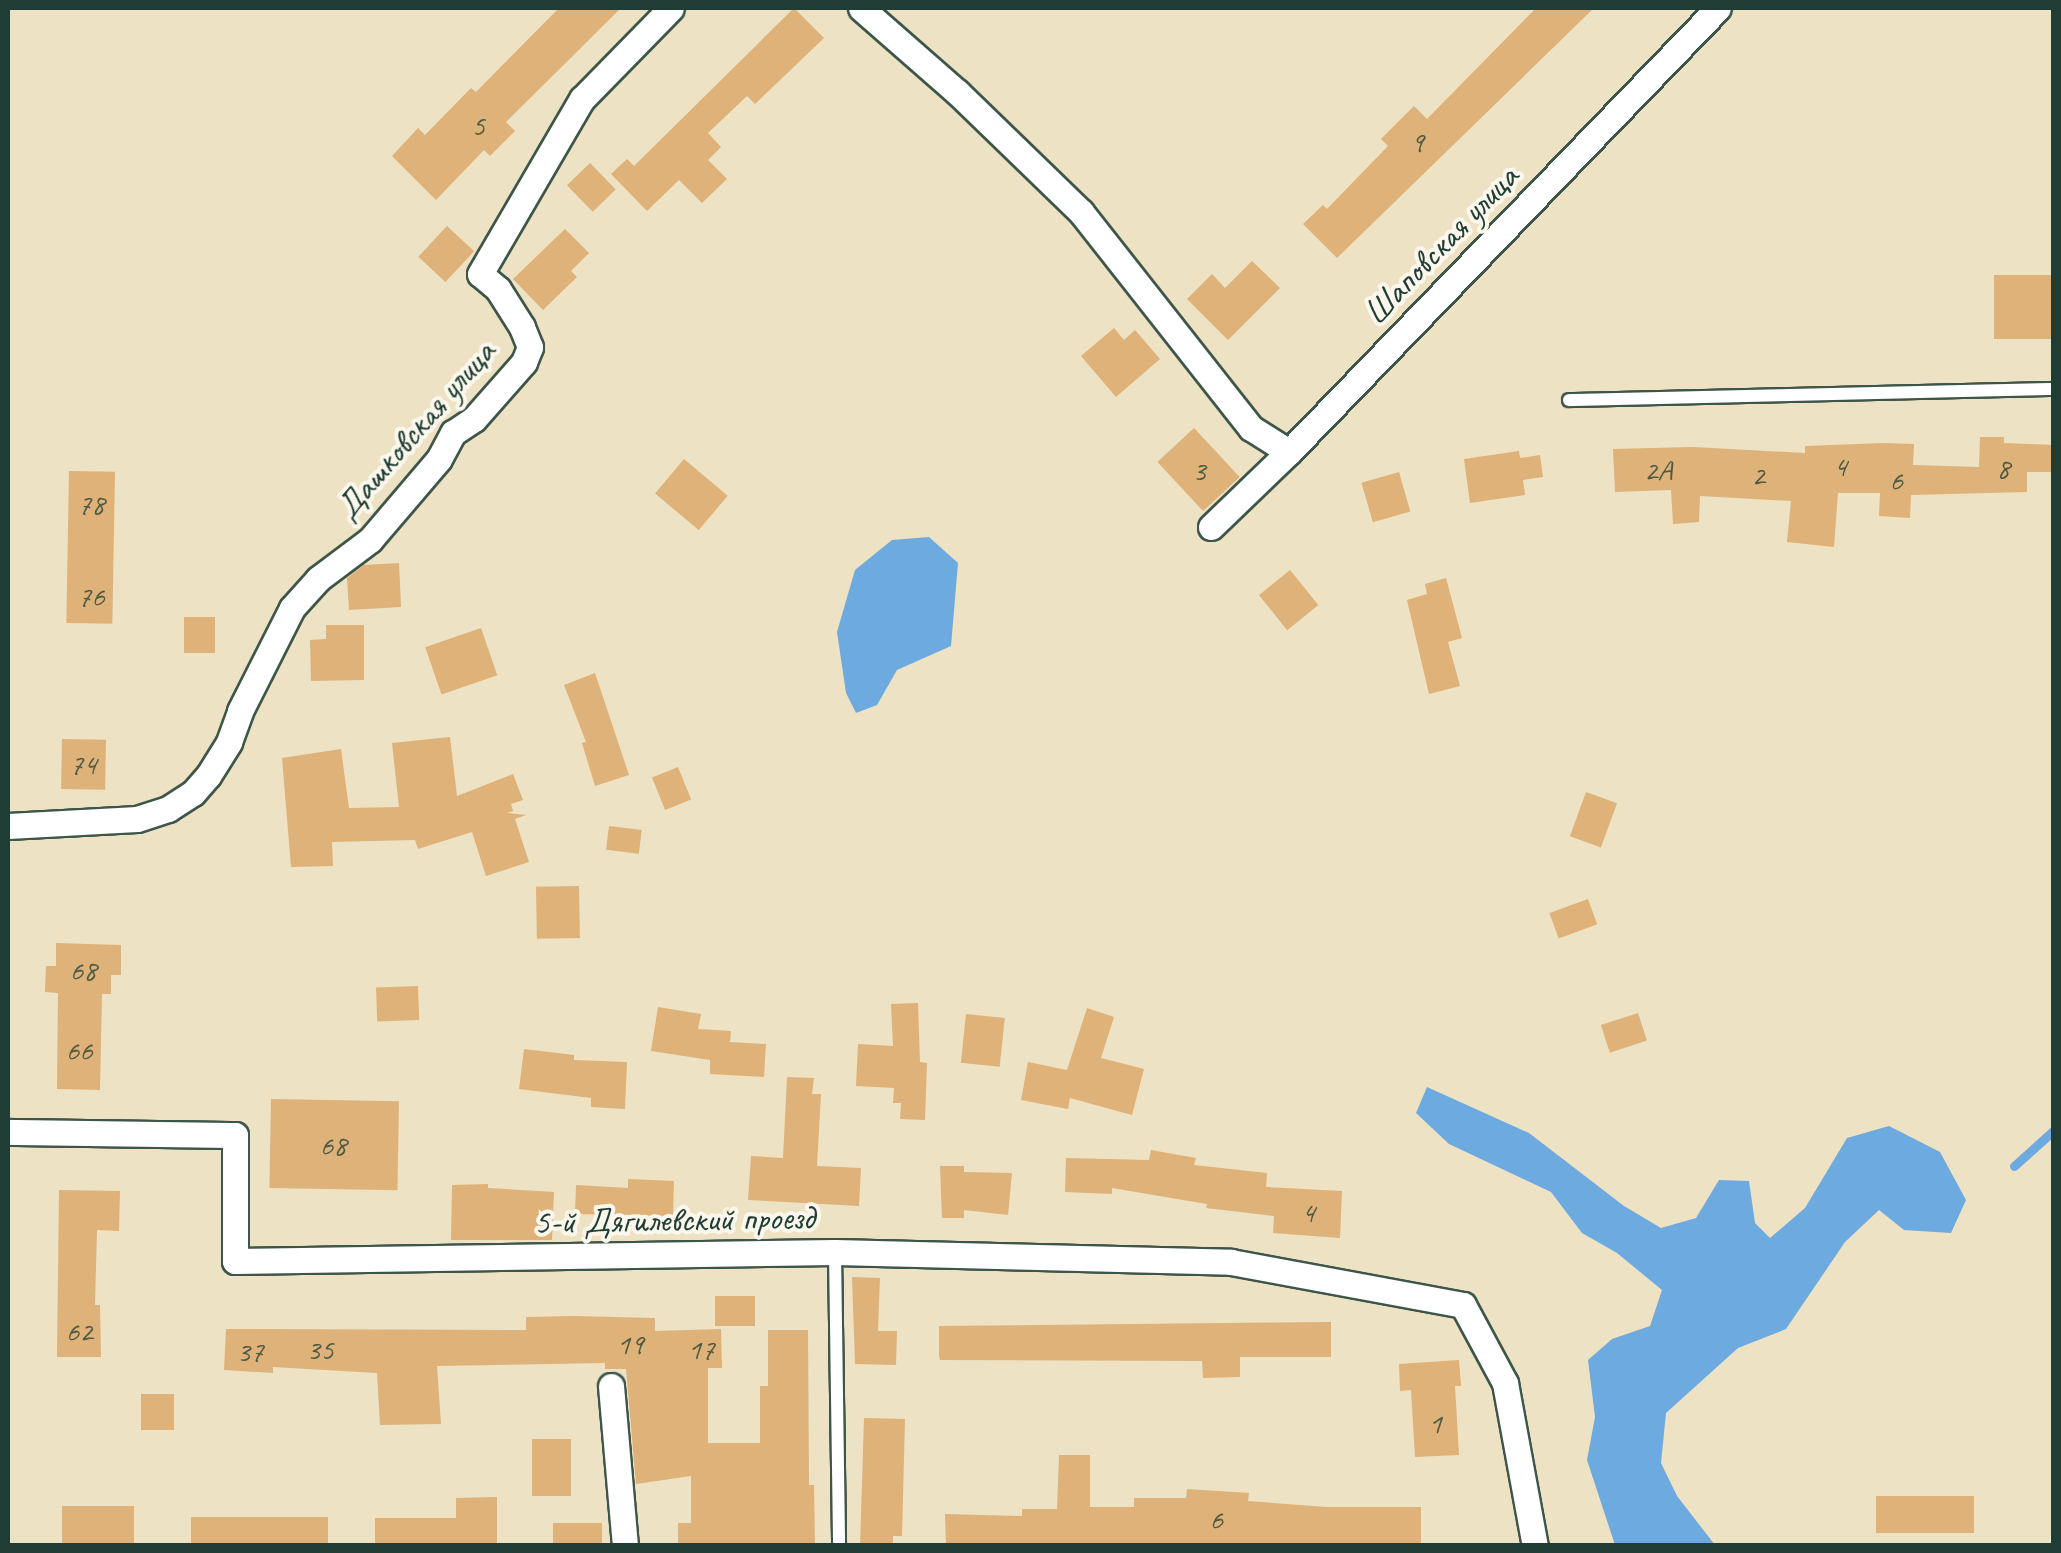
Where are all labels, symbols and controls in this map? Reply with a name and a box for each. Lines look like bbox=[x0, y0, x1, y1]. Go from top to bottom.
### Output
house number: 5 bbox=[471, 107, 485, 143]
house number: 9 bbox=[1410, 124, 1424, 160]
street label: Шаповская улица bbox=[1354, 155, 1528, 335]
street label: Дашковская улица bbox=[325, 331, 505, 529]
house number: 4 bbox=[1833, 448, 1847, 484]
house number: 8 bbox=[1996, 450, 2010, 486]
house number: 3 bbox=[1192, 452, 1206, 488]
house number: 2А bbox=[1644, 452, 1672, 488]
house number: 2 bbox=[1751, 457, 1765, 493]
house number: 6 bbox=[1889, 462, 1903, 498]
house number: 78 bbox=[78, 486, 104, 522]
house number: 76 bbox=[78, 578, 104, 614]
house number: 74 bbox=[70, 746, 96, 782]
house number: 68 bbox=[70, 952, 96, 988]
house number: 66 bbox=[66, 1032, 92, 1068]
house number: 68 bbox=[320, 1127, 346, 1163]
house number: 4 bbox=[1301, 1194, 1315, 1230]
street label: 5-й Дягилевский проезд bbox=[533, 1197, 815, 1243]
house number: 62 bbox=[66, 1313, 92, 1349]
house number: 19 bbox=[617, 1326, 643, 1362]
house number: 35 bbox=[307, 1331, 333, 1367]
house number: 17 bbox=[688, 1331, 714, 1367]
house number: 37 bbox=[237, 1333, 263, 1369]
house number: 1 bbox=[1428, 1405, 1442, 1441]
house number: 6 bbox=[1209, 1501, 1223, 1537]

